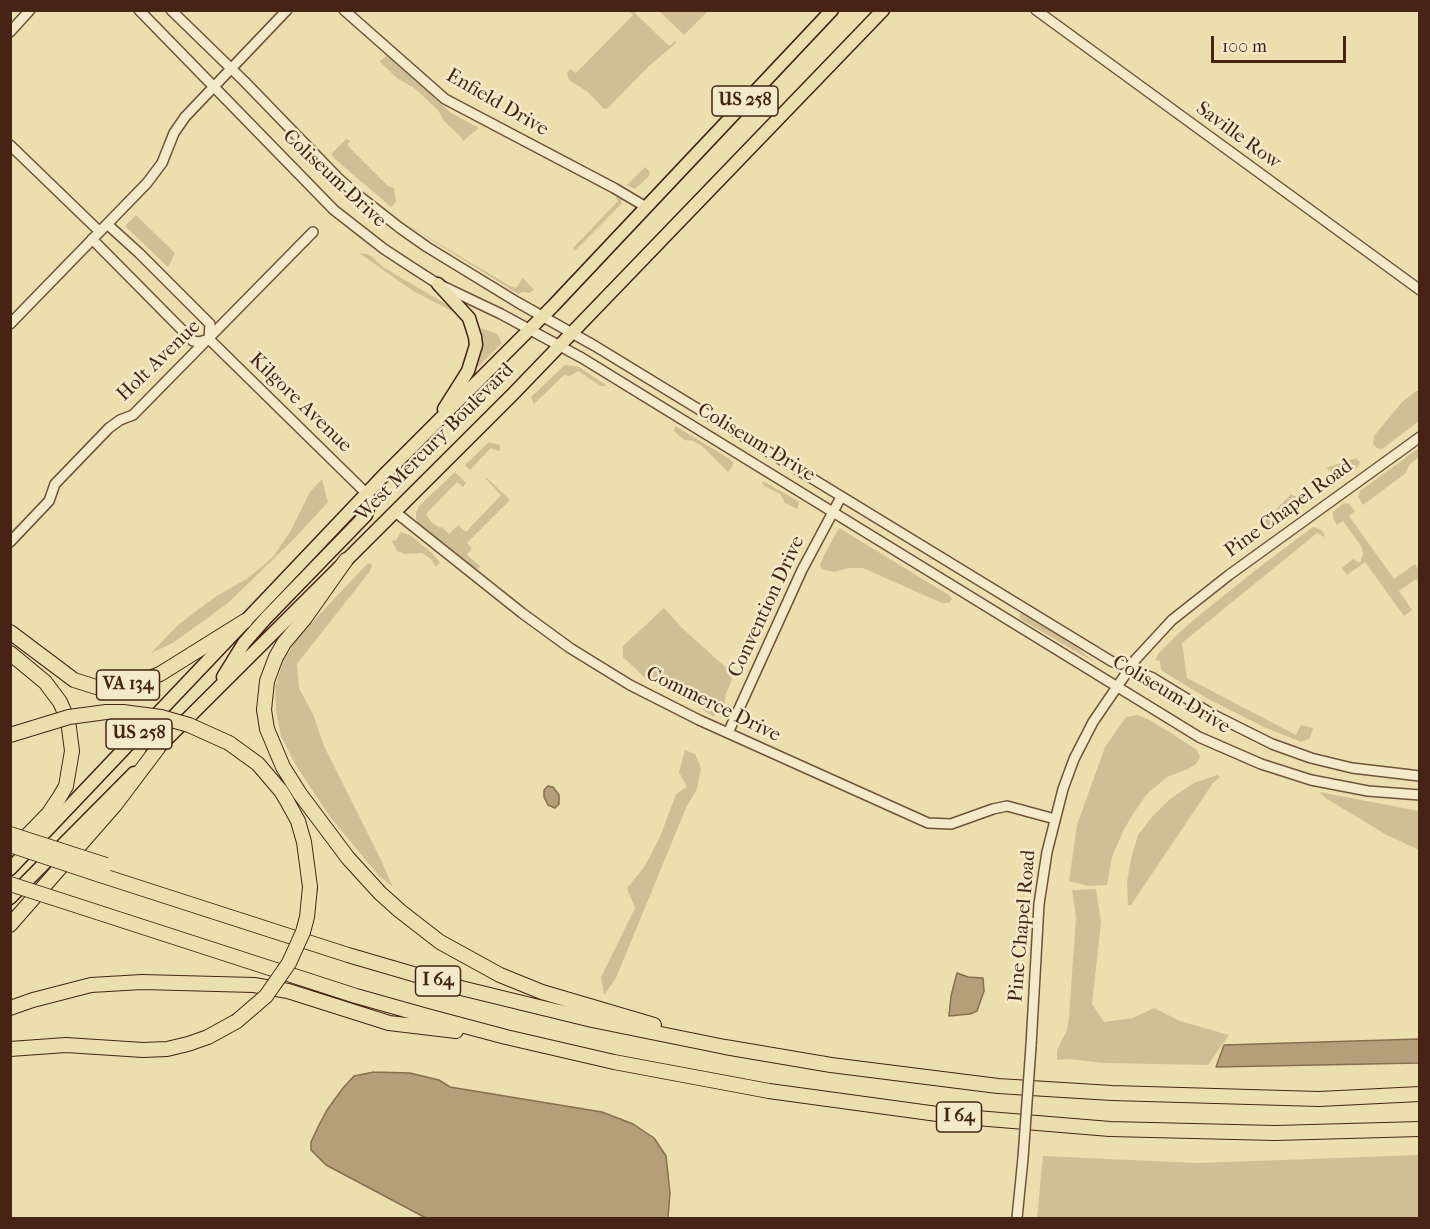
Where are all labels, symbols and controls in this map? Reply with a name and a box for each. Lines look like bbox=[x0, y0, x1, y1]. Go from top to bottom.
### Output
scale bar bbox=[1214, 24, 1349, 62]
text: 100 m bbox=[1222, 36, 1267, 57]
street label: Enfield Drive bbox=[442, 64, 552, 142]
road number: US 258 bbox=[712, 86, 778, 116]
street label: Saville Row bbox=[1191, 97, 1285, 175]
street label: Coliseum Drive bbox=[277, 125, 391, 233]
street label: Holt Avenue bbox=[112, 315, 206, 407]
street label: Kilgore Avenue bbox=[244, 348, 356, 458]
street label: West Mercury Boulevard bbox=[351, 359, 519, 527]
street label: Coliseum Drive bbox=[693, 398, 819, 488]
street label: Pine Chapel Road bbox=[1220, 454, 1358, 564]
street label: Convention Drive bbox=[724, 532, 810, 682]
street label: Coliseum Drive bbox=[1108, 650, 1234, 740]
street label: Commerce Drive bbox=[642, 662, 784, 748]
road number: VA 134 bbox=[96, 670, 160, 700]
road number: US 258 bbox=[106, 719, 172, 749]
street label: Pine Chapel Road bbox=[1004, 849, 1042, 1003]
road number: I 64 bbox=[416, 966, 460, 996]
road number: I 64 bbox=[936, 1102, 982, 1132]

